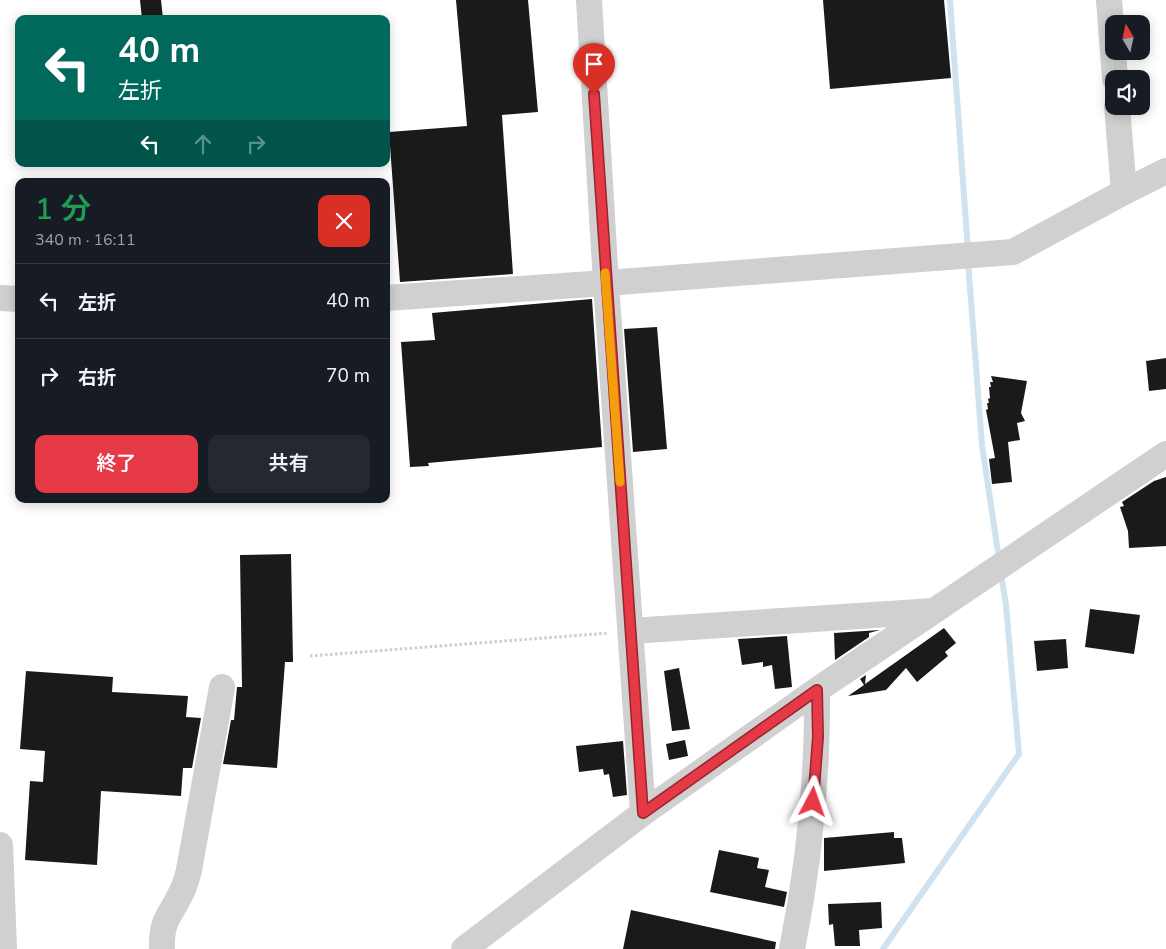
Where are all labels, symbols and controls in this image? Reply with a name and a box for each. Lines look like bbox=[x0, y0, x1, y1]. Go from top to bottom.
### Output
north arrow bbox=[1105, 15, 1150, 60]
map controls bbox=[1105, 15, 1150, 115]
text: 40 m bbox=[118, 27, 200, 74]
icon: left bbox=[35, 35, 100, 100]
pin bbox=[573, 43, 615, 94]
icon: arrive bbox=[580, 50, 608, 78]
button: sound bbox=[1105, 70, 1150, 115]
text: 左折 bbox=[118, 76, 162, 106]
icon: left bbox=[136, 130, 164, 158]
icon: ahead bbox=[189, 130, 217, 158]
icon: right bbox=[242, 130, 270, 158]
text: 1 分 bbox=[35, 189, 91, 230]
button: close bbox=[318, 195, 370, 247]
text: 340 m · 16:11 bbox=[35, 229, 136, 251]
icon: left bbox=[35, 287, 63, 315]
text: 40 m bbox=[326, 288, 370, 314]
text: 左折 bbox=[78, 290, 116, 316]
icon: right bbox=[35, 362, 63, 390]
text: 70 m bbox=[326, 363, 370, 389]
text: 右折 bbox=[78, 365, 116, 391]
button: 終了 bbox=[35, 435, 198, 493]
button: 共有 bbox=[208, 435, 370, 493]
position arrow bbox=[786, 775, 838, 827]

